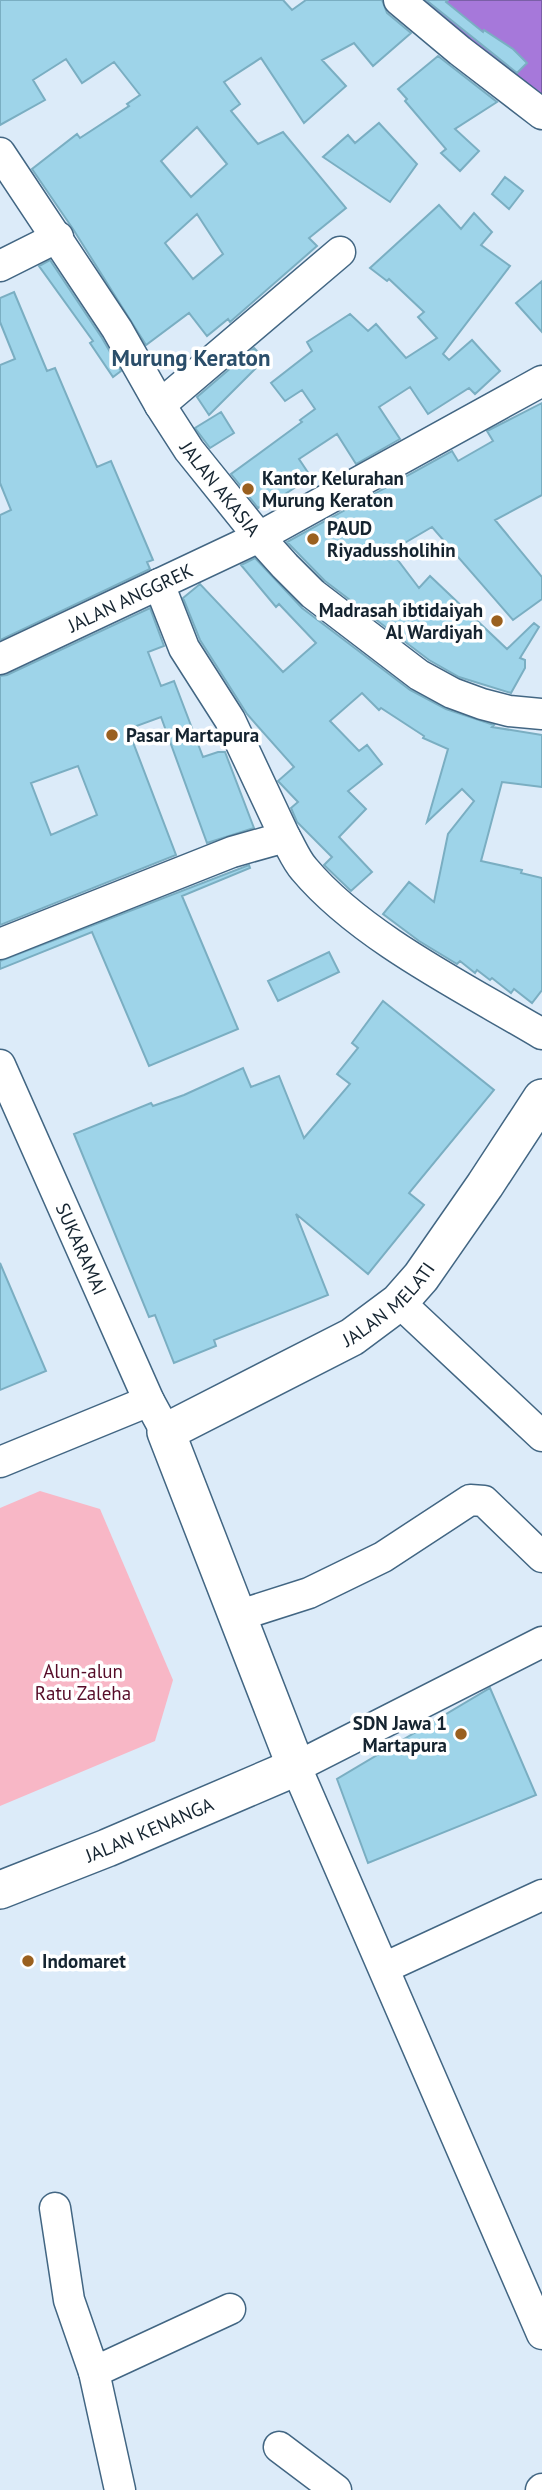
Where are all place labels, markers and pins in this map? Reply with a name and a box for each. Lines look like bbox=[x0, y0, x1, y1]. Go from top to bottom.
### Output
place label: Kantor Kelurahan Murung Keraton bbox=[262, 466, 404, 512]
marker: Kantor Kelurahan Murung Keraton bbox=[240, 481, 256, 497]
place label: PAUD Riyadussholihin bbox=[327, 516, 456, 562]
marker: PAUD Riyadussholihin bbox=[305, 531, 321, 547]
place label: Madrasah ibtidaiyah Al Wardiyah bbox=[319, 598, 483, 644]
marker: Madrasah ibtidaiyah Al Wardiyah bbox=[489, 613, 505, 629]
place label: Pasar Martapura bbox=[126, 723, 259, 747]
marker: Pasar Martapura bbox=[104, 727, 120, 743]
place label: SDN Jawa 1 Martapura bbox=[353, 1711, 447, 1757]
marker: SDN Jawa 1 Martapura bbox=[453, 1726, 469, 1742]
place label: Indomaret bbox=[42, 1949, 126, 1973]
marker: Indomaret bbox=[20, 1953, 36, 1969]

